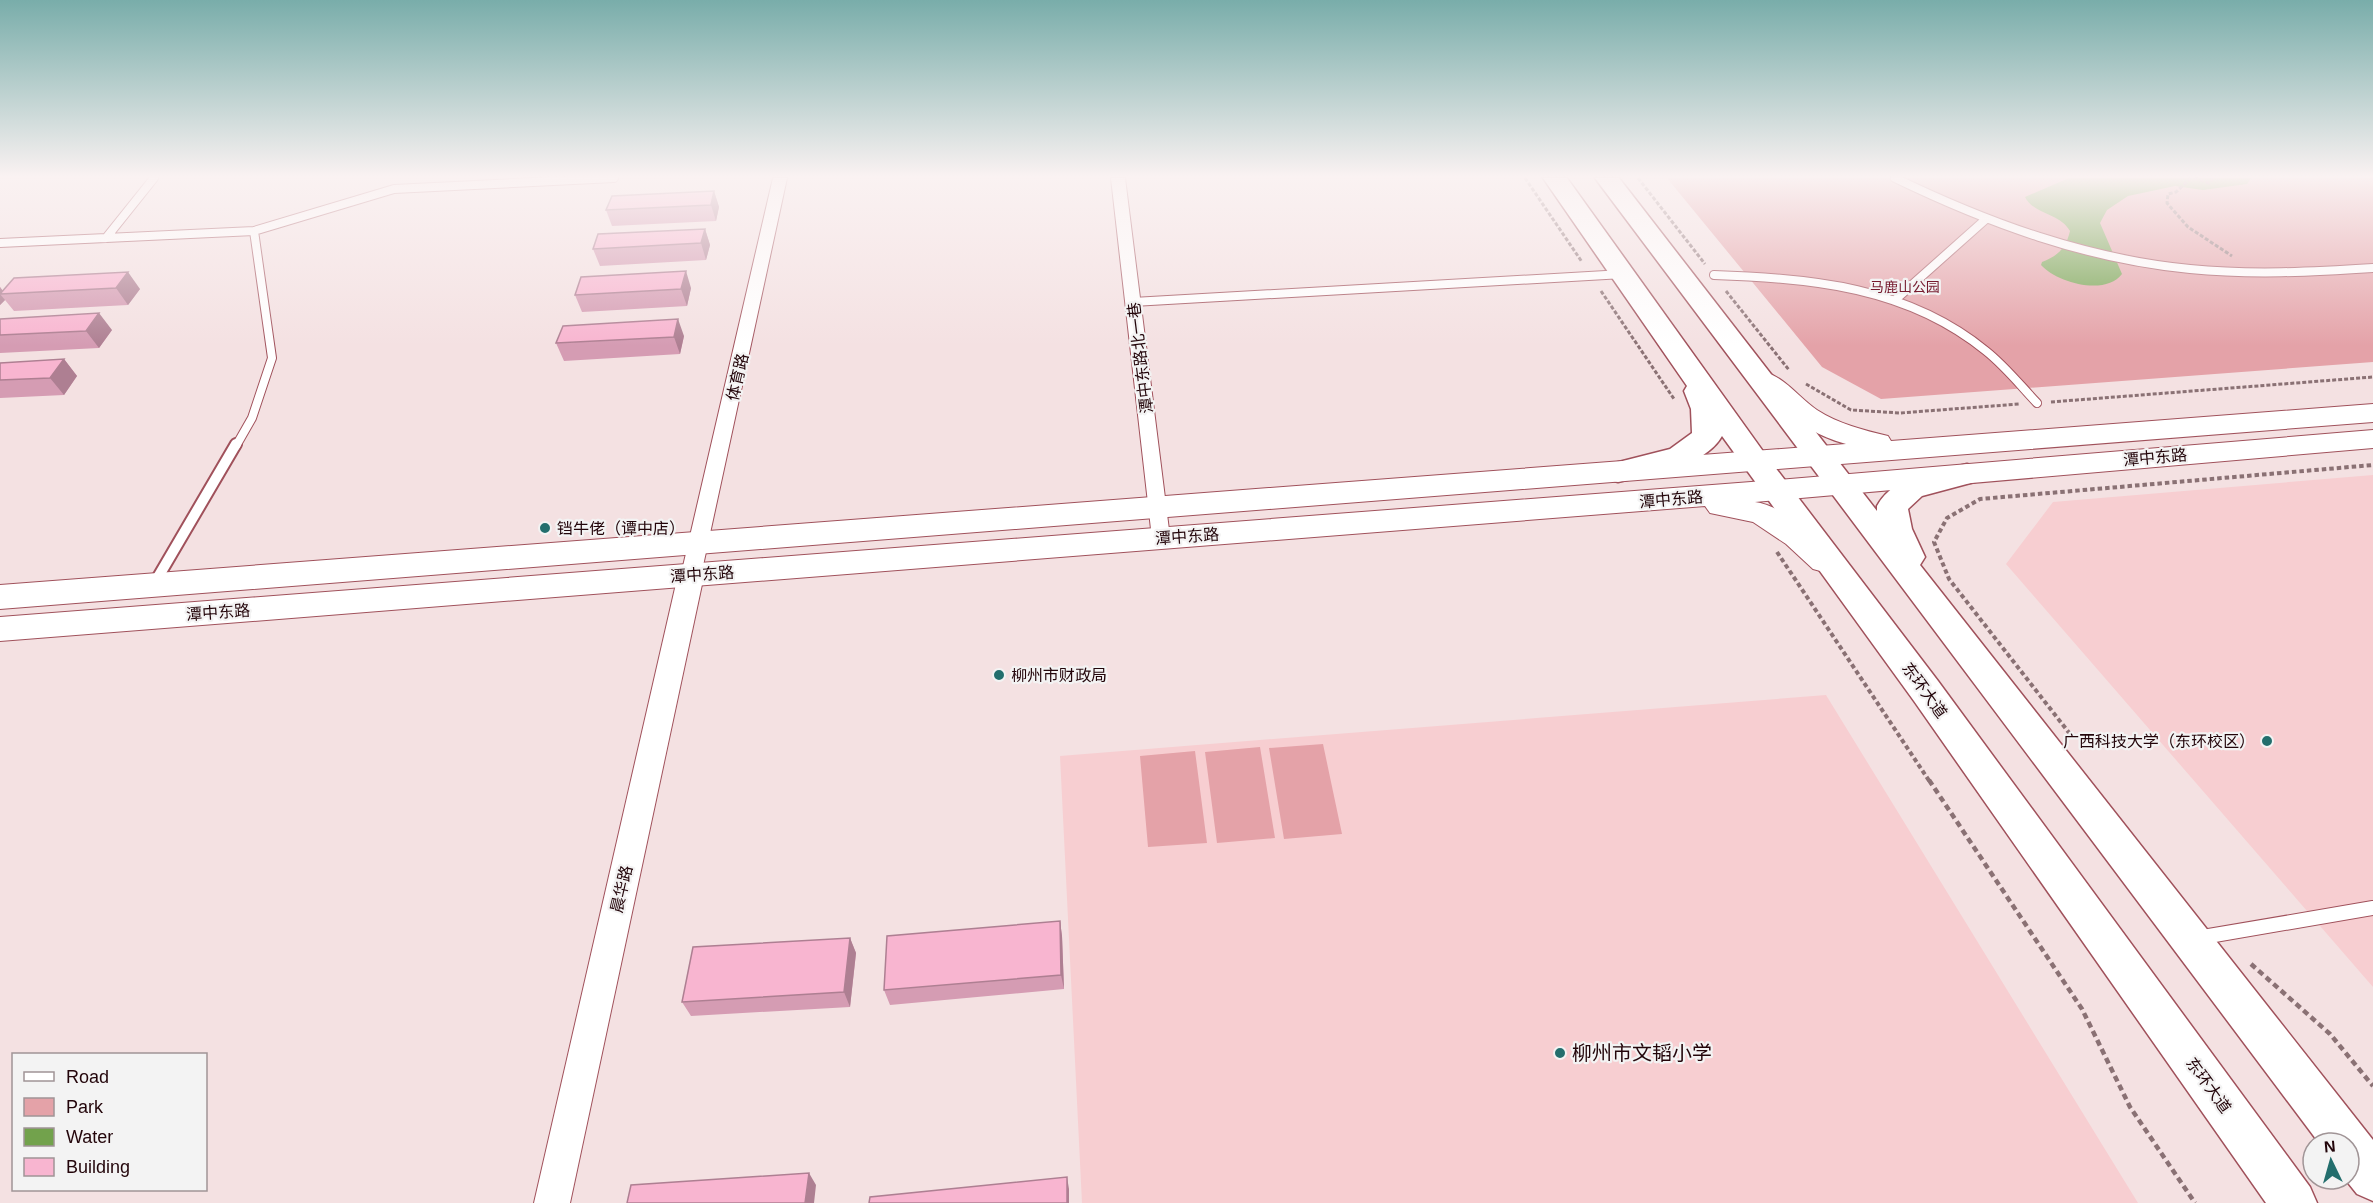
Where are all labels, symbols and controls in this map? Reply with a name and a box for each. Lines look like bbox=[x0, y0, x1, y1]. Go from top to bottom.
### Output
park label: 马鹿山公园 bbox=[1870, 279, 1940, 295]
street label: 潭中东路北一巷 bbox=[1125, 301, 1156, 415]
street label: 体育路 bbox=[724, 352, 751, 402]
street label: 潭中东路 bbox=[2122, 446, 2188, 469]
street label: 潭中东路 bbox=[1638, 488, 1704, 511]
place label: 铛牛佬（谭中店） bbox=[557, 520, 685, 537]
marker: 铛牛佬（谭中店） bbox=[538, 521, 552, 535]
street label: 潭中东路 bbox=[1155, 526, 1220, 547]
street label: 潭中东路 bbox=[670, 564, 735, 585]
street label: 潭中东路 bbox=[186, 602, 251, 623]
street label: 东环大道 bbox=[1899, 659, 1950, 721]
place label: 柳州市财政局 bbox=[1011, 667, 1107, 684]
marker: 柳州市财政局 bbox=[992, 668, 1006, 682]
place label: 广西科技大学（东环校区） bbox=[2063, 733, 2255, 750]
marker: 广西科技大学（东环校区） bbox=[2260, 734, 2274, 748]
street label: 晨华路 bbox=[608, 864, 635, 914]
place label: 柳州市文韬小学 bbox=[1572, 1042, 1712, 1064]
marker: 柳州市文韬小学 bbox=[1553, 1046, 1567, 1060]
legend bbox=[12, 1053, 207, 1191]
street label: 东环大道 bbox=[2183, 1054, 2234, 1116]
text: Road bbox=[66, 1067, 109, 1087]
text: Park bbox=[66, 1097, 104, 1117]
text: Water bbox=[66, 1127, 113, 1147]
north arrow bbox=[2301, 1131, 2361, 1191]
text: N bbox=[2323, 1138, 2336, 1156]
text: Building bbox=[66, 1157, 130, 1177]

